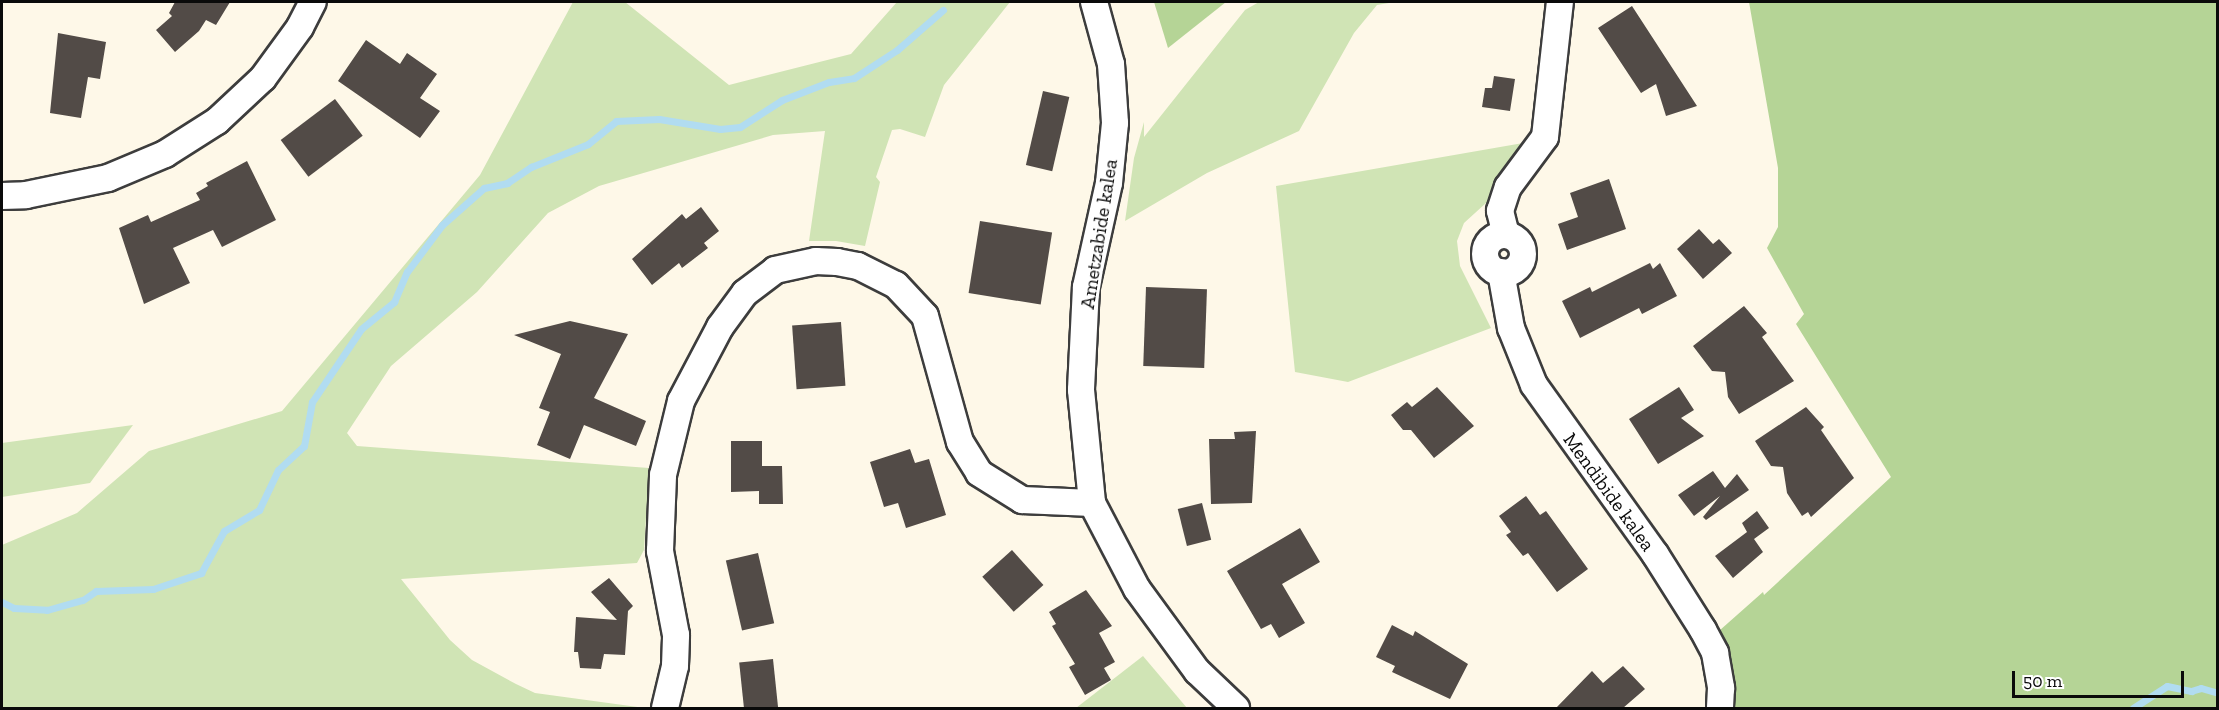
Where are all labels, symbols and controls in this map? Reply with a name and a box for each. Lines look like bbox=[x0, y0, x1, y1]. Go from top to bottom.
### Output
street label: Ametzabide kalea bbox=[1075, 157, 1123, 311]
street label: Mendibide kalea bbox=[1558, 428, 1660, 556]
scale bar bbox=[2015, 659, 2188, 697]
text: 50 m bbox=[2023, 670, 2062, 692]

